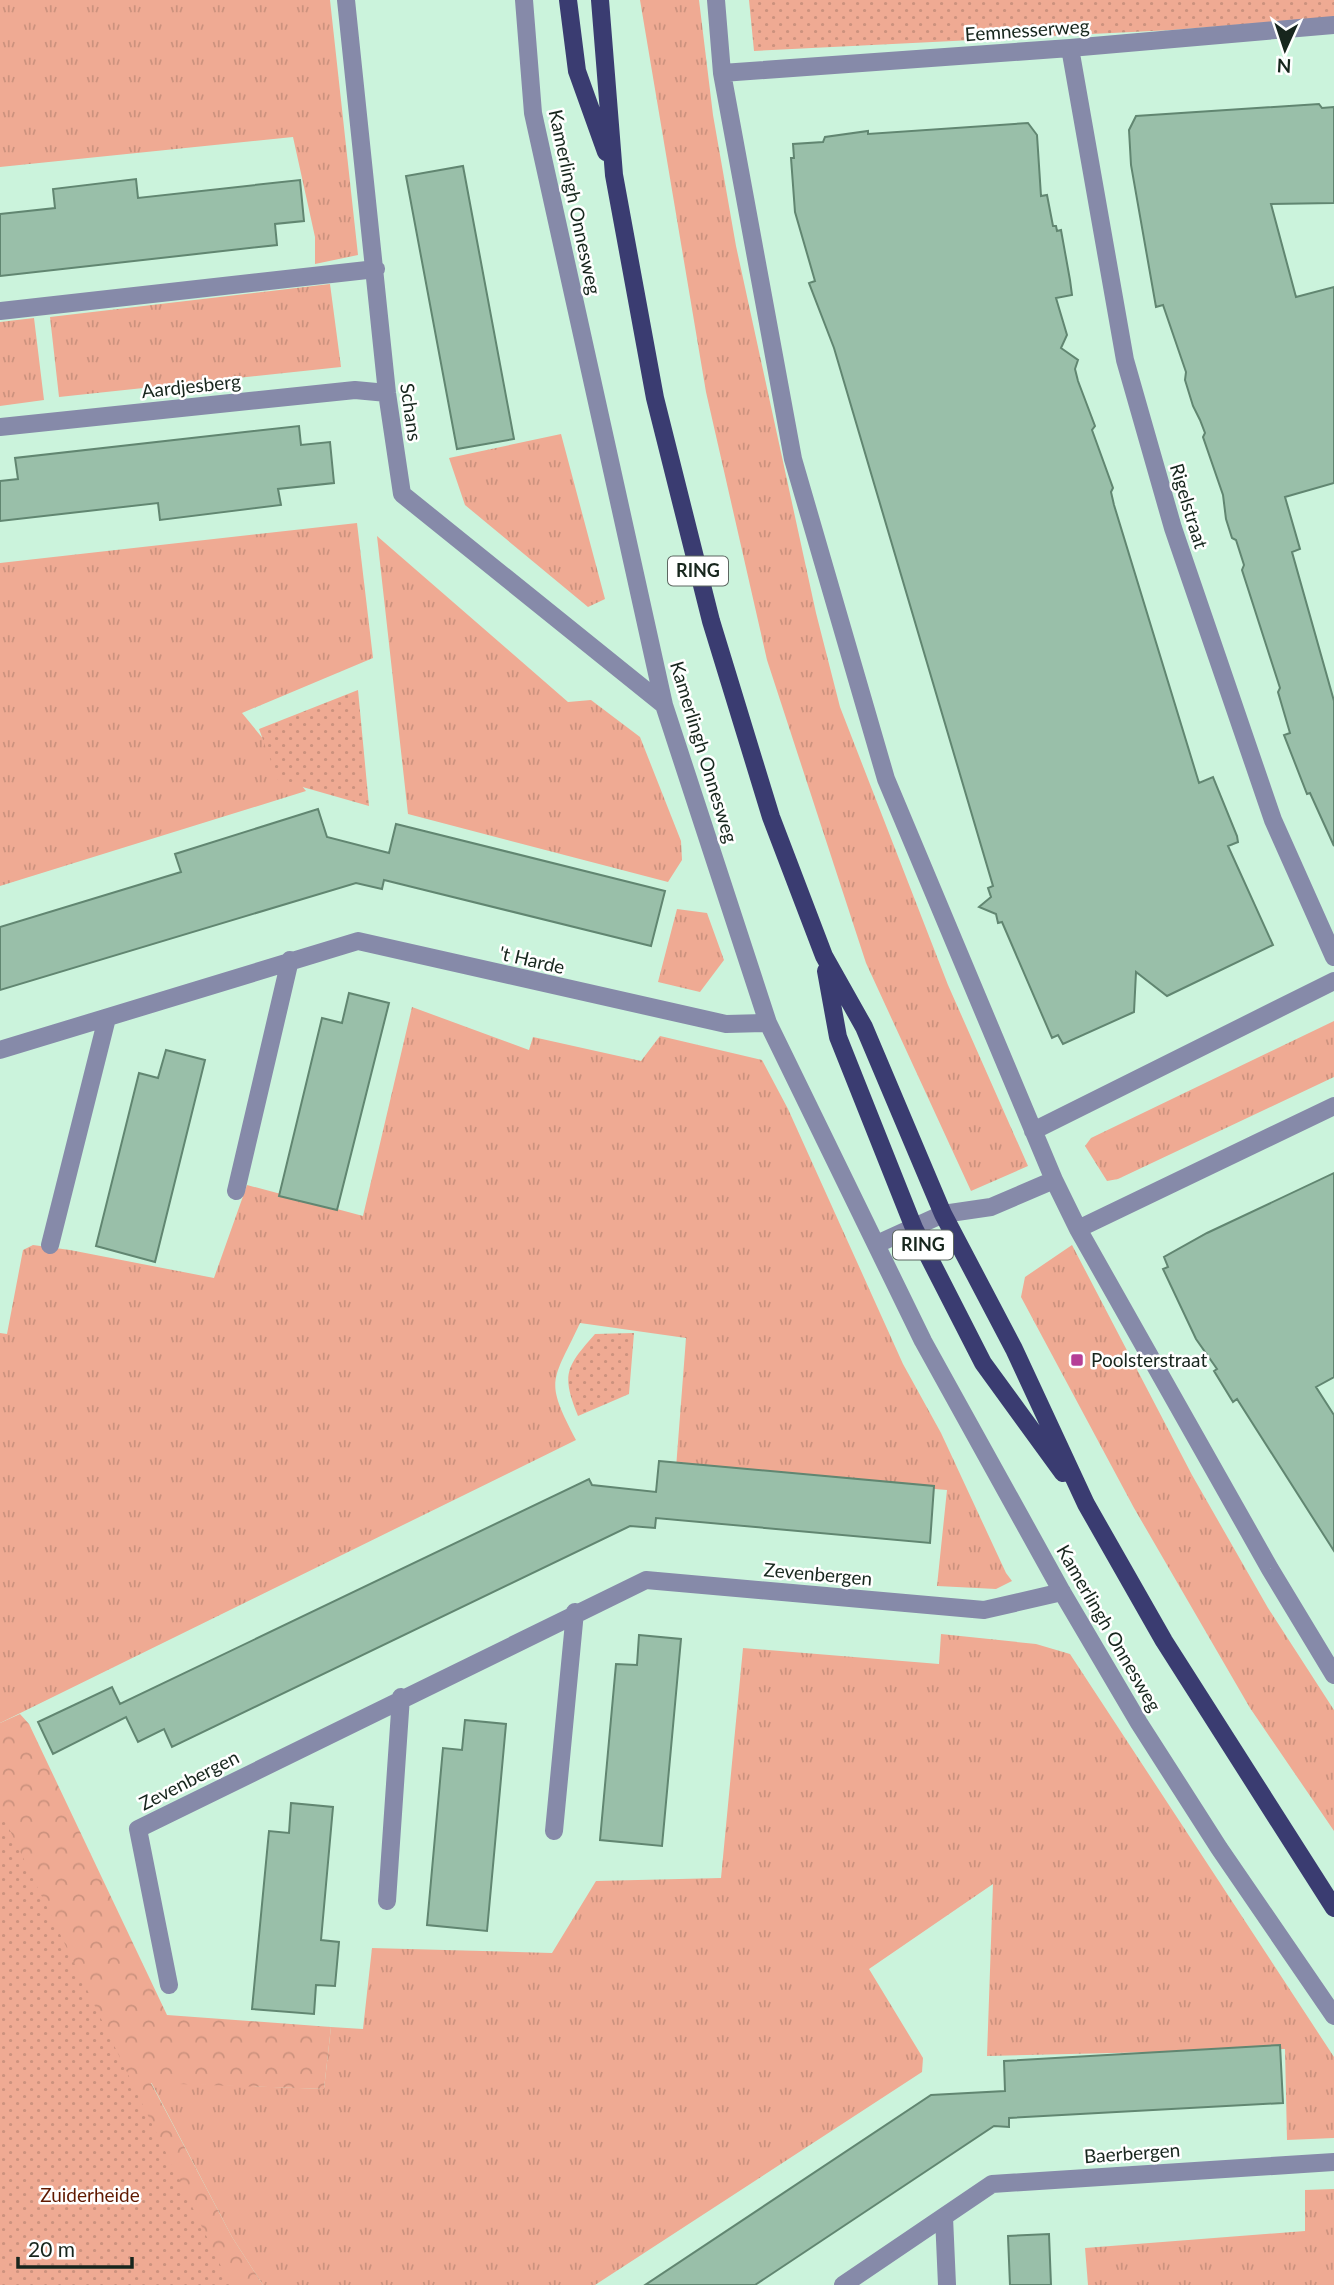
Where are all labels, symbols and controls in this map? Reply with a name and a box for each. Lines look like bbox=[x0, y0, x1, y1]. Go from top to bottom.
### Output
street label: Eemnesserweg bbox=[964, 14, 1090, 45]
north arrow bbox=[1250, 14, 1320, 84]
text: N bbox=[1276, 55, 1292, 78]
street label: Kamerlingh Onnesweg bbox=[545, 107, 606, 297]
street label: Aardjesberg bbox=[140, 369, 242, 402]
street label: Schans bbox=[396, 382, 427, 442]
street label: Rigelstraat bbox=[1166, 460, 1213, 551]
road number: RING bbox=[668, 556, 728, 586]
street label: Kamerlingh Onnesweg bbox=[666, 658, 743, 846]
street label: 't Harde bbox=[497, 941, 567, 978]
road number: RING bbox=[893, 1230, 953, 1260]
place label: Poolsterstraat bbox=[1091, 1348, 1207, 1371]
marker: Poolsterstraat bbox=[1069, 1352, 1085, 1368]
street label: Kamerlingh Onnesweg bbox=[1052, 1540, 1167, 1715]
street label: Zevenbergen bbox=[763, 1557, 873, 1590]
street label: Zevenbergen bbox=[135, 1745, 242, 1814]
street label: Baerbergen bbox=[1083, 2138, 1181, 2167]
park label: Zuiderheide bbox=[40, 2183, 140, 2206]
scale bar bbox=[18, 2226, 131, 2270]
text: 20 m bbox=[28, 2236, 75, 2261]

